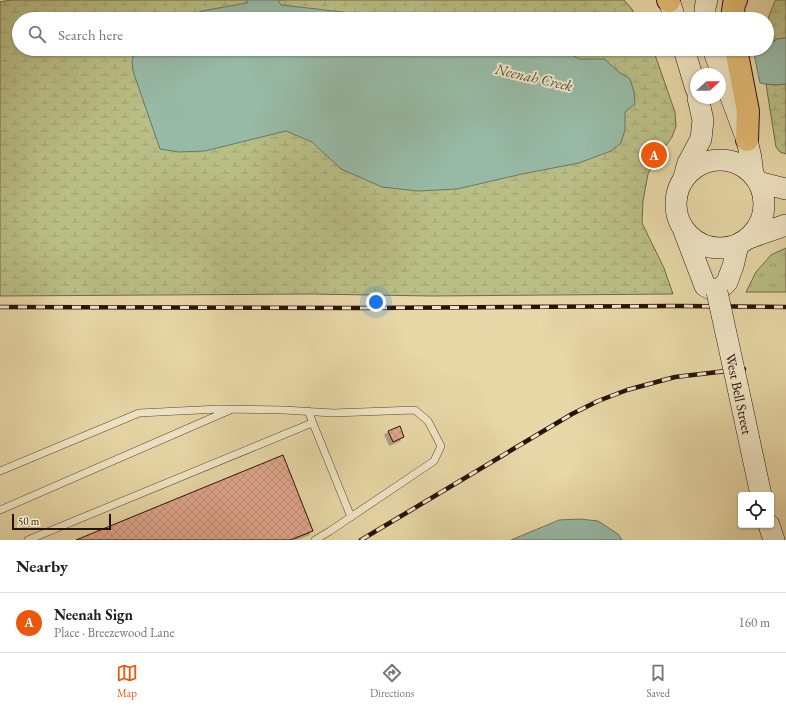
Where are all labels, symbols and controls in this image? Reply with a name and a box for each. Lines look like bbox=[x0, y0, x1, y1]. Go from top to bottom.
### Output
search box bbox=[12, 12, 774, 56]
icon: search bbox=[26, 23, 48, 45]
text: Search here bbox=[58, 25, 123, 44]
water label: Neenah Creek bbox=[492, 59, 575, 95]
north arrow bbox=[690, 68, 726, 104]
pin: A bbox=[641, 140, 667, 170]
your location bbox=[366, 292, 386, 312]
street label: West Bell Street bbox=[722, 352, 757, 437]
map controls bbox=[738, 492, 774, 528]
button: locate bbox=[738, 492, 774, 528]
scale bar bbox=[12, 512, 111, 531]
text: 50 m bbox=[18, 514, 39, 528]
text: Nearby bbox=[16, 555, 68, 577]
text: Neenah Sign bbox=[54, 605, 133, 624]
text: A bbox=[24, 614, 34, 631]
text: 160 m bbox=[739, 614, 770, 631]
text: Place · Breezewood Lane bbox=[54, 624, 175, 641]
tab: Map bbox=[116, 662, 138, 700]
tab: Directions bbox=[370, 662, 414, 700]
tab: Saved bbox=[646, 662, 670, 700]

